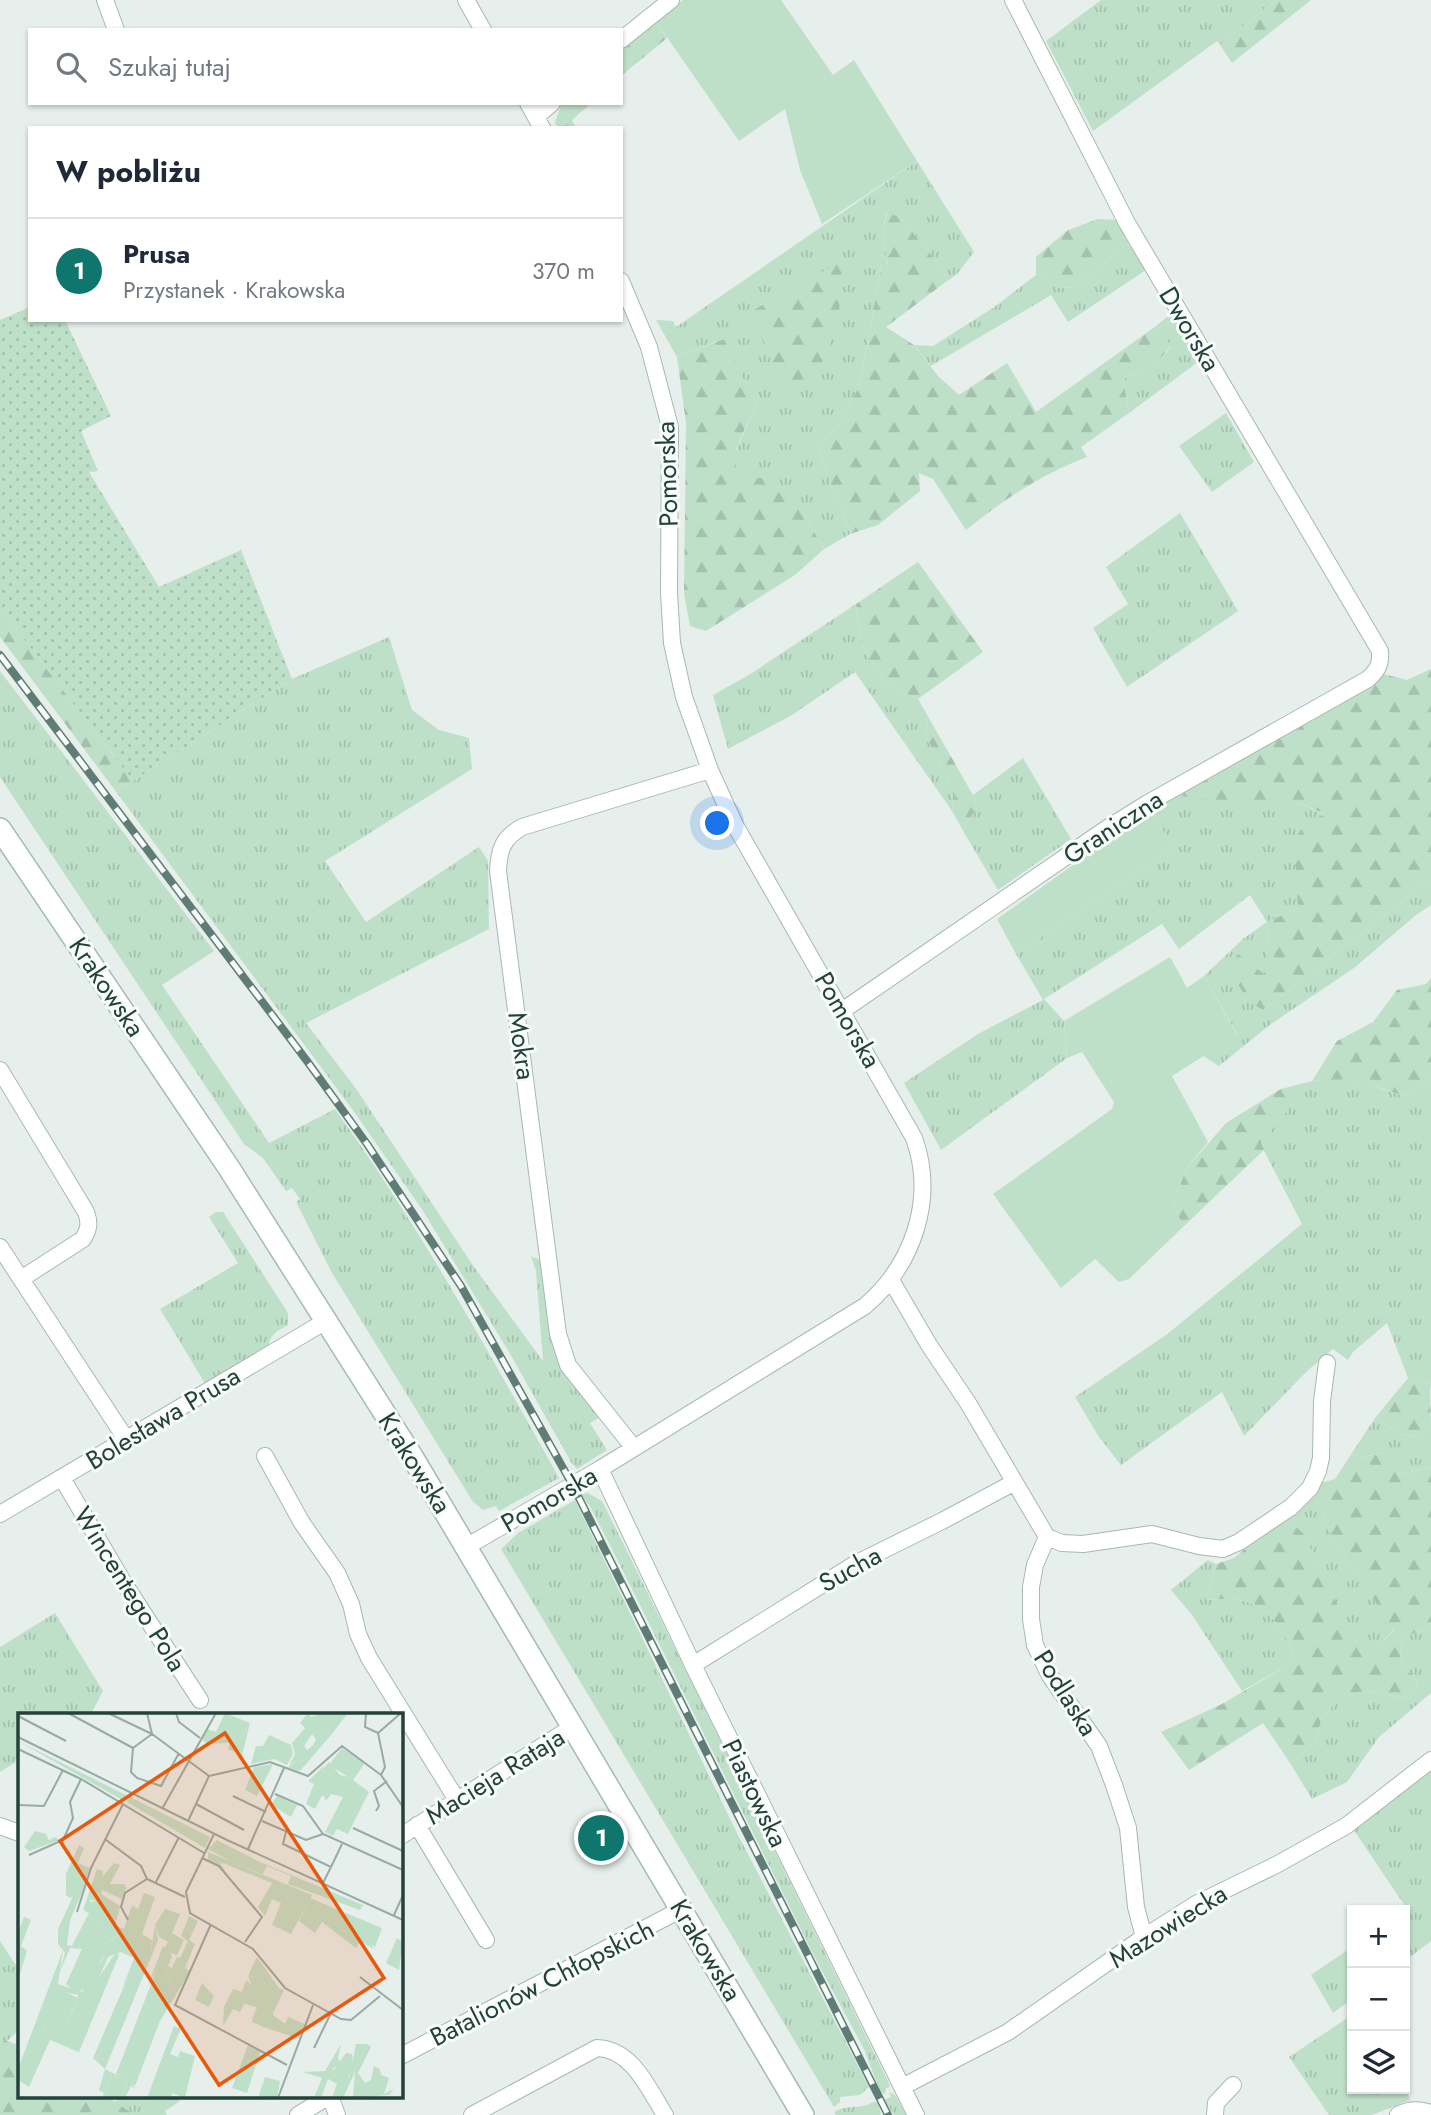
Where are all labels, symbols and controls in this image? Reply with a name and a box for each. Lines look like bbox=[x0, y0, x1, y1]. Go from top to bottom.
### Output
search box bbox=[28, 28, 623, 105]
icon: search bbox=[52, 48, 90, 86]
text: Szukaj tutaj bbox=[108, 48, 231, 86]
text: W pobliżu bbox=[56, 150, 201, 193]
text: Prusa bbox=[123, 235, 190, 273]
text: 1 bbox=[73, 254, 85, 288]
text: 370 m bbox=[532, 254, 595, 288]
text: Przystanek · Krakowska bbox=[123, 273, 345, 307]
street label: Dworska bbox=[1150, 279, 1230, 379]
street label: Pomorska bbox=[646, 421, 688, 527]
street label: Graniczna bbox=[1055, 780, 1171, 874]
your location bbox=[700, 806, 734, 840]
street label: Krakowska bbox=[60, 930, 154, 1044]
street label: Pomorska bbox=[805, 965, 891, 1075]
street label: Mokra bbox=[498, 1010, 546, 1082]
street label: Bolesława Prusa bbox=[79, 1357, 247, 1479]
street label: Krakowska bbox=[369, 1405, 461, 1521]
street label: Pomorska bbox=[494, 1456, 604, 1542]
street label: Wincentego Pola bbox=[64, 1499, 196, 1679]
street label: Sucha bbox=[812, 1536, 888, 1602]
street label: Podlaska bbox=[1025, 1642, 1107, 1744]
inset map bbox=[18, 1713, 402, 2098]
street label: Macieja Rataja bbox=[418, 1718, 572, 1834]
street label: Piastowska bbox=[712, 1732, 798, 1854]
pin: 1 bbox=[578, 1812, 624, 1864]
street label: Mazowiecka bbox=[1101, 1875, 1235, 1977]
street label: Krakowska bbox=[661, 1892, 751, 2008]
map controls bbox=[1347, 1905, 1410, 2094]
button: + bbox=[1347, 1905, 1410, 1968]
street label: Batalionów Chłopskich bbox=[423, 1910, 661, 2056]
button: − bbox=[1347, 1968, 1410, 2031]
button: layers bbox=[1347, 2031, 1410, 2094]

